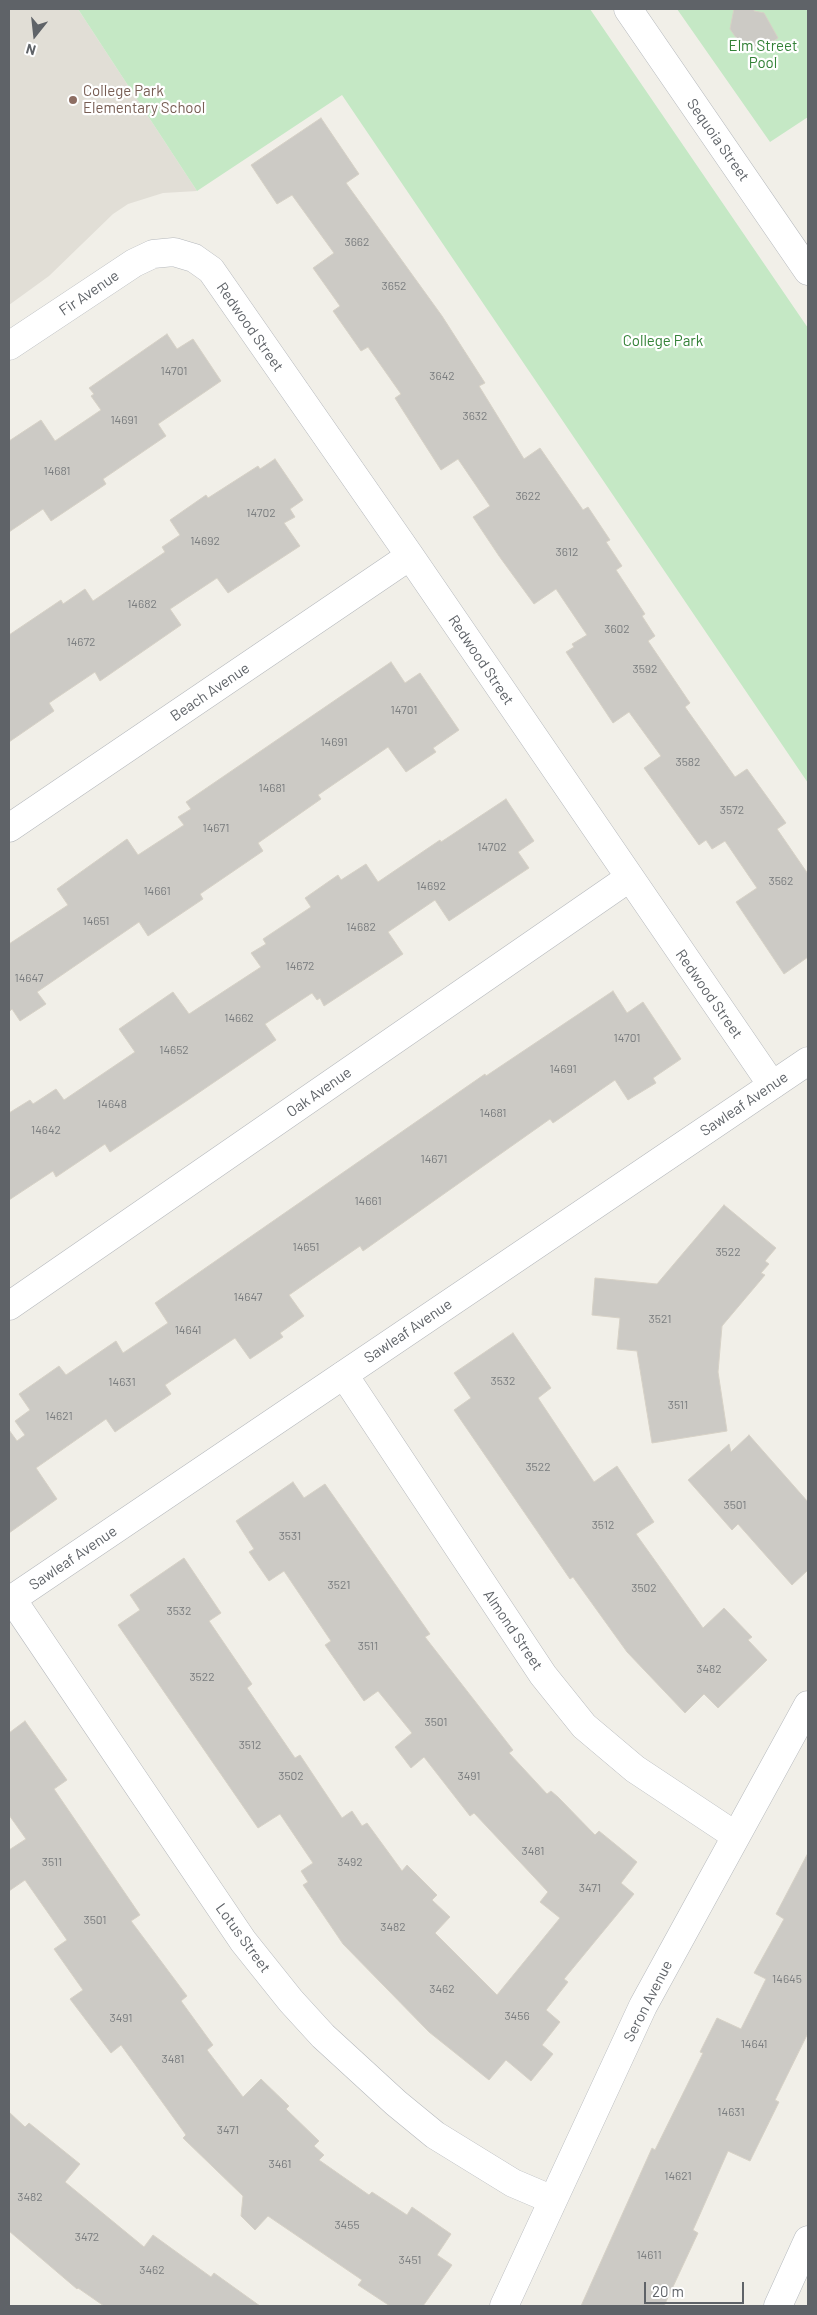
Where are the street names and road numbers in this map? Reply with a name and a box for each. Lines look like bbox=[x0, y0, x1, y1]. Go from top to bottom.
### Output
street label: Sequoia Street bbox=[683, 95, 753, 185]
street label: Fir Avenue bbox=[56, 266, 122, 320]
street label: Redwood Street bbox=[213, 279, 287, 375]
street label: Redwood Street bbox=[444, 612, 518, 708]
street label: Beach Avenue bbox=[167, 659, 253, 725]
street label: Redwood Street bbox=[672, 946, 746, 1042]
street label: Oak Avenue bbox=[283, 1063, 355, 1121]
street label: Sawleaf Avenue bbox=[697, 1068, 791, 1140]
street label: Sawleaf Avenue bbox=[361, 1295, 455, 1367]
street label: Sawleaf Avenue bbox=[26, 1522, 120, 1594]
street label: Almond Street bbox=[479, 1586, 547, 1674]
street label: Lotus Street bbox=[212, 1900, 274, 1976]
street label: Seron Avenue bbox=[620, 1957, 676, 2045]

